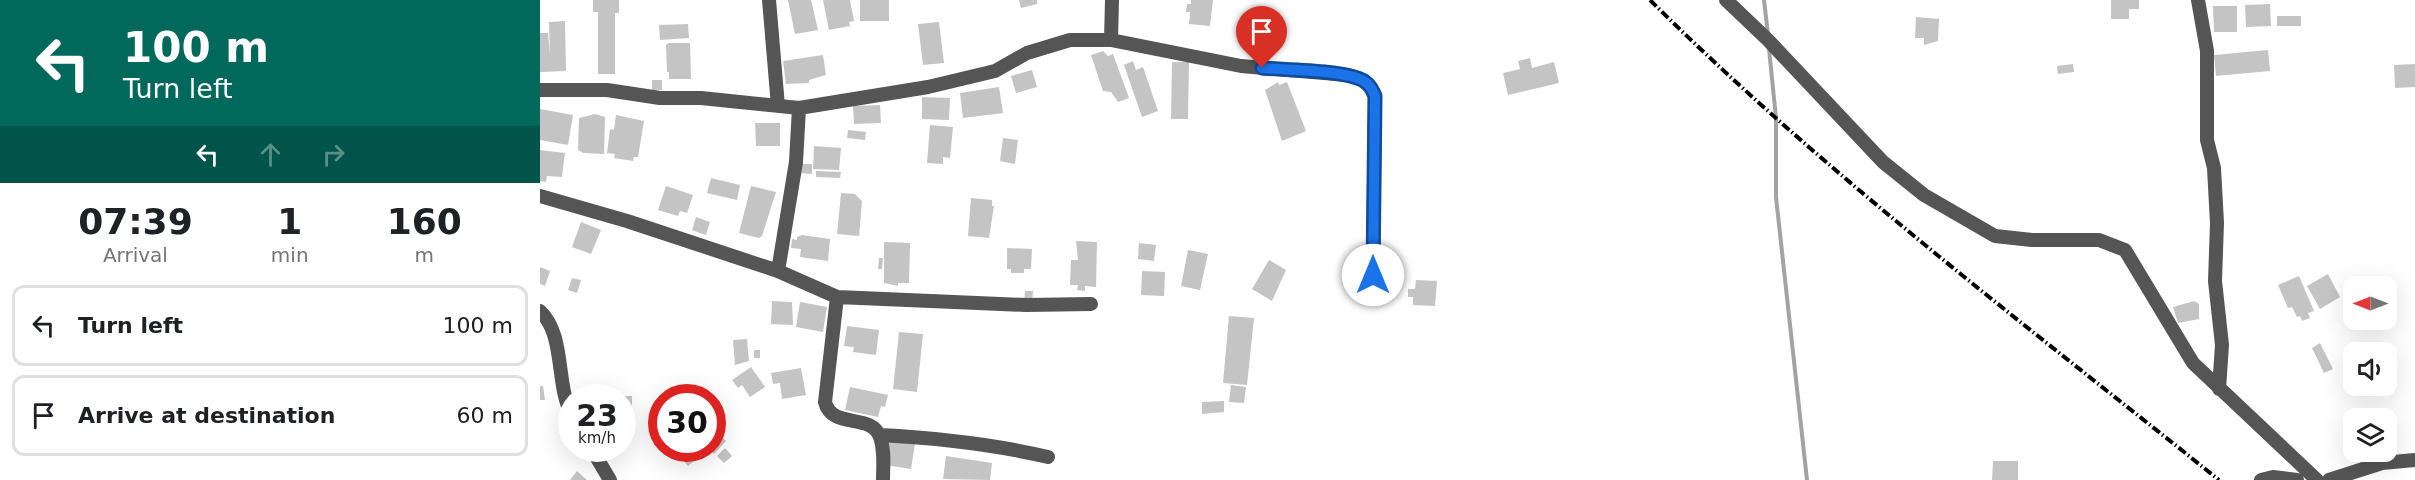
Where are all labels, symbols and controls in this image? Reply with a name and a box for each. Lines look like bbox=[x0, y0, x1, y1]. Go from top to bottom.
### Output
pin bbox=[1236, 6, 1287, 68]
icon: arrive bbox=[1245, 15, 1278, 48]
text: 100 m bbox=[123, 23, 269, 72]
icon: left bbox=[24, 24, 102, 102]
text: Turn left bbox=[123, 73, 233, 104]
icon: left bbox=[191, 138, 224, 171]
icon: ahead bbox=[254, 138, 287, 171]
icon: right bbox=[317, 138, 350, 171]
text: 07:39 bbox=[78, 201, 193, 242]
text: 1 bbox=[277, 201, 302, 242]
text: 160 bbox=[387, 201, 462, 242]
text: Arrival bbox=[103, 243, 168, 267]
text: min bbox=[271, 243, 309, 267]
text: m bbox=[415, 243, 434, 267]
position arrow bbox=[1341, 243, 1405, 307]
north arrow bbox=[2343, 276, 2397, 330]
map controls bbox=[2343, 276, 2397, 462]
icon: left bbox=[27, 309, 60, 342]
text: Turn left bbox=[78, 313, 183, 338]
text: 100 m bbox=[443, 313, 513, 338]
button: sound bbox=[2343, 342, 2397, 396]
speed limit sign: 30 bbox=[648, 384, 726, 462]
text: 23 bbox=[576, 398, 618, 433]
icon: arrive bbox=[27, 399, 60, 432]
text: Arrive at destination bbox=[78, 403, 335, 428]
text: 60 m bbox=[457, 403, 513, 428]
button: layers bbox=[2343, 408, 2397, 462]
text: km/h bbox=[578, 429, 616, 447]

